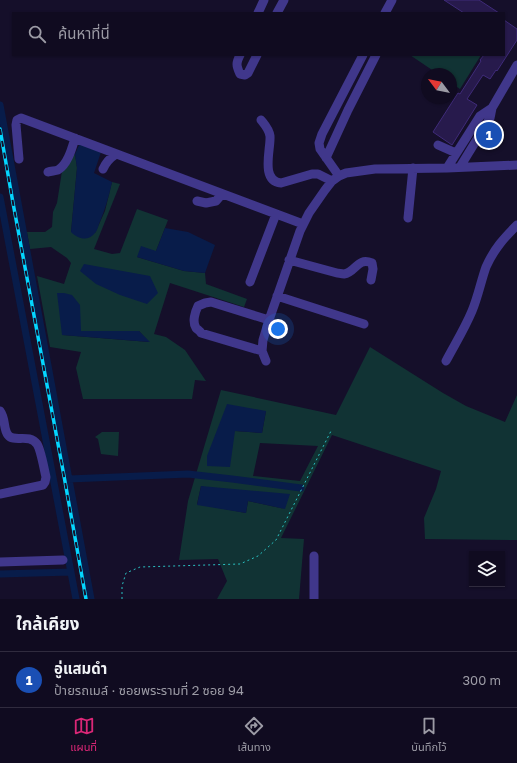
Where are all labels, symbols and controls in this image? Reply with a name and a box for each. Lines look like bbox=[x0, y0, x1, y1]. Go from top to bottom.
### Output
search box bbox=[12, 12, 505, 56]
icon: search bbox=[26, 23, 48, 45]
text: ค้นหาที่นี่ bbox=[58, 24, 110, 42]
north arrow bbox=[421, 68, 457, 104]
pin: 1 bbox=[476, 120, 502, 150]
your location bbox=[268, 319, 288, 339]
map controls bbox=[469, 551, 505, 587]
button: layers bbox=[469, 551, 505, 587]
text: ใกล้เคียง bbox=[16, 613, 79, 634]
text: อู่แสมดำ bbox=[54, 659, 107, 677]
text: 1 bbox=[26, 672, 32, 688]
text: 300 m bbox=[463, 672, 501, 688]
text: ป้ายรถเมล์ · ซอยพระรามที่ 2 ซอย 94 bbox=[54, 682, 244, 698]
tab: แผนที่ bbox=[70, 715, 97, 756]
tab: เส้นทาง bbox=[238, 715, 271, 756]
tab: บันทึกไว้ bbox=[411, 715, 447, 756]

